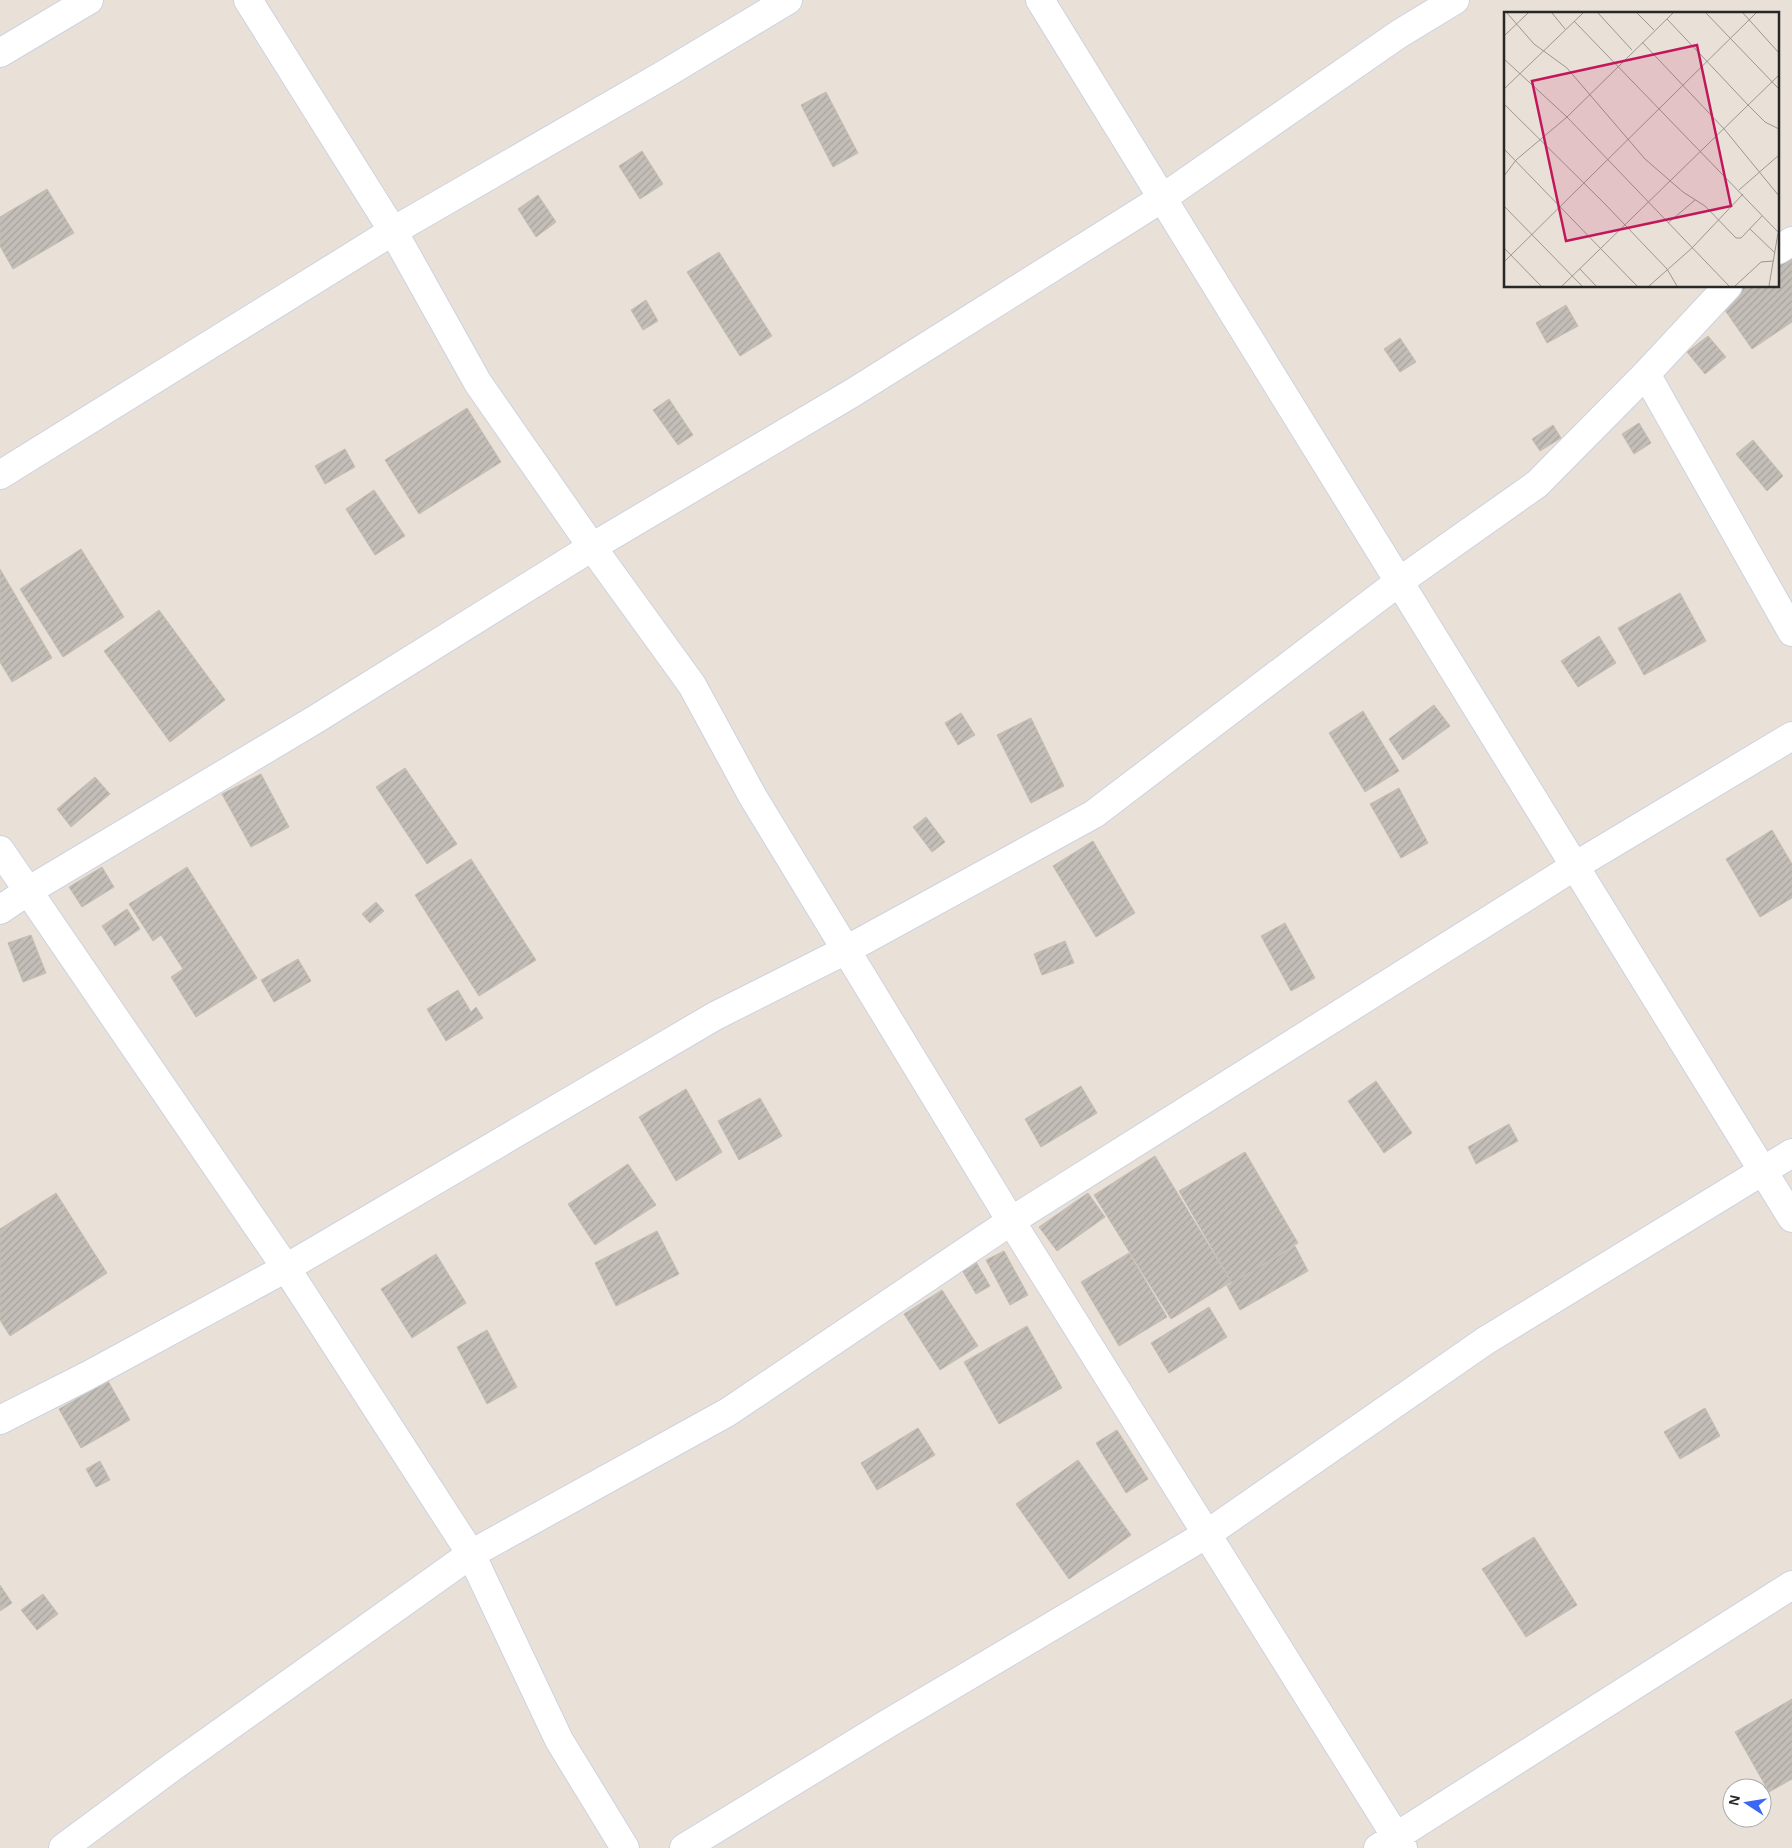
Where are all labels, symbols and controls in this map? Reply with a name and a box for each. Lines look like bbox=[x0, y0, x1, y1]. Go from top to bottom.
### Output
inset map bbox=[1504, 12, 1780, 288]
north arrow bbox=[1722, 1778, 1772, 1828]
text: N bbox=[1725, 1794, 1743, 1807]

